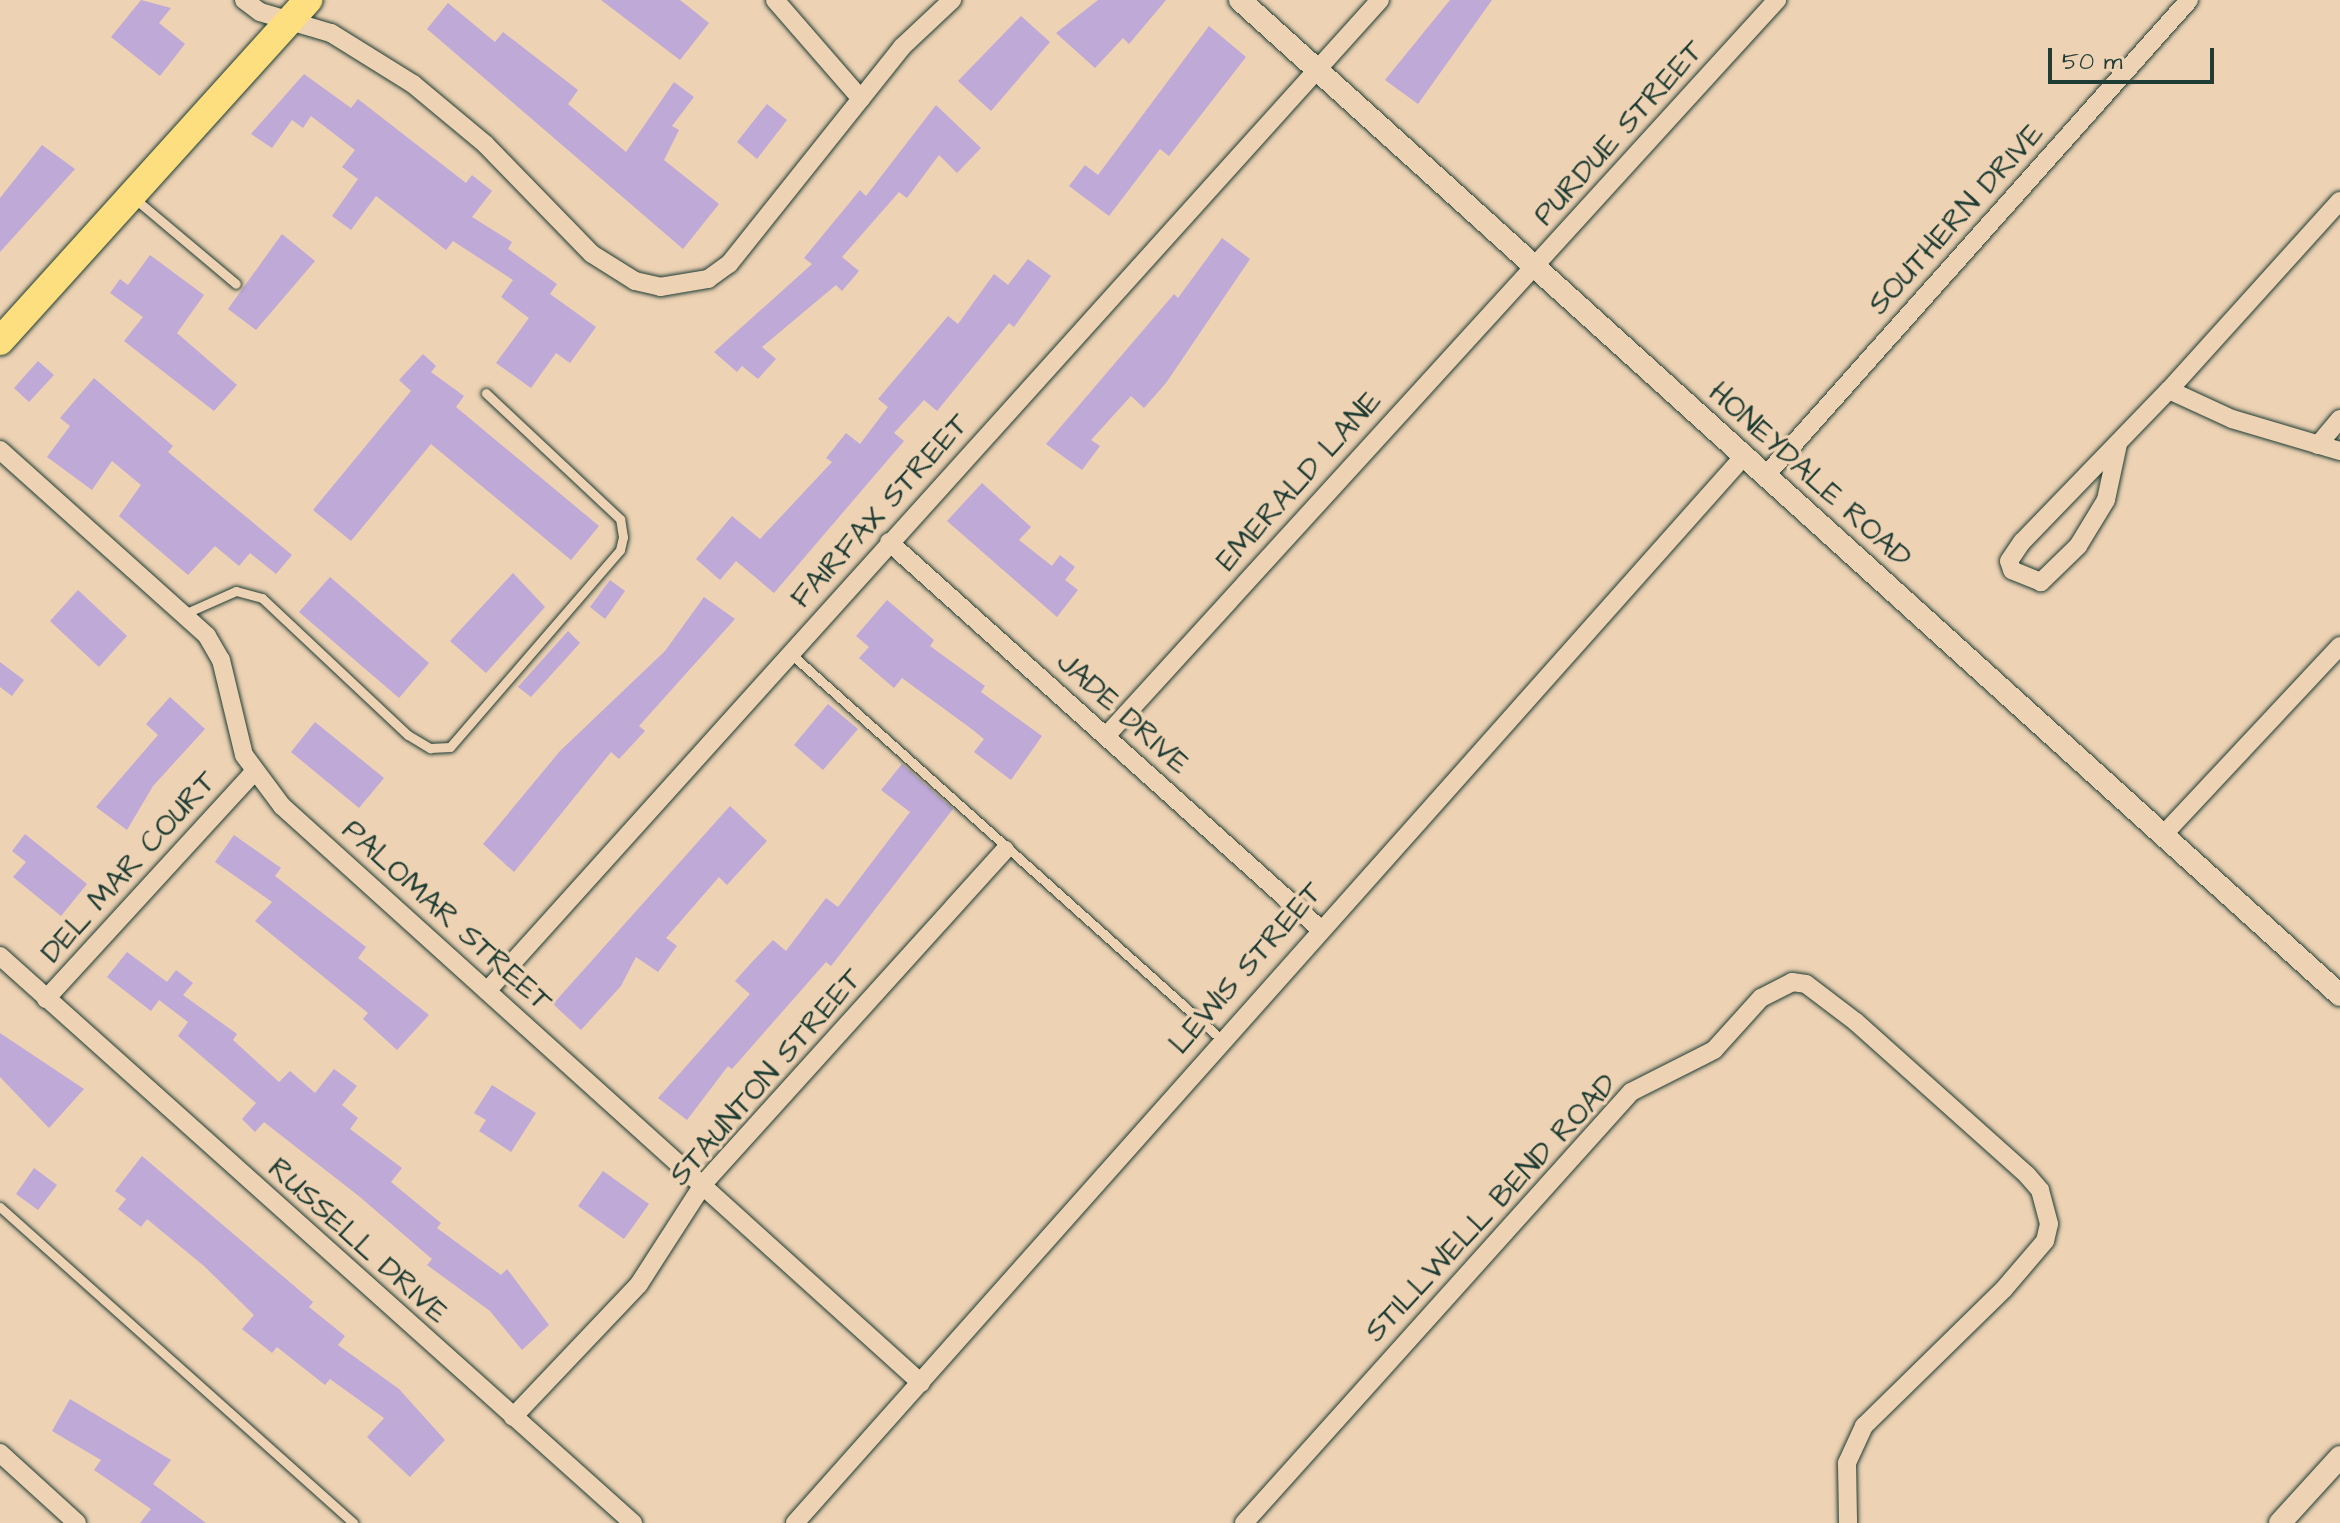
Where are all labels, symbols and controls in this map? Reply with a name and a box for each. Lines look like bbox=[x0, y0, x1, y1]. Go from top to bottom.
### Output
scale bar bbox=[2052, 32, 2218, 82]
street label: PURDUE STREET bbox=[1526, 33, 1712, 233]
text: 50 m bbox=[2062, 45, 2122, 79]
street label: SOUTHERN DRIVE bbox=[1861, 116, 2051, 322]
street label: HONEYDALE ROAD bbox=[1701, 375, 1919, 575]
street label: EMERALD LANE bbox=[1209, 384, 1389, 578]
street label: FAIRFAX STREET bbox=[783, 406, 977, 616]
street label: JADE DRIVE bbox=[1049, 644, 1197, 782]
street label: DEL MAR COURT bbox=[33, 764, 225, 970]
street label: PALOMAR STREET bbox=[335, 812, 559, 1020]
street label: LEWIS STREET bbox=[1162, 875, 1330, 1061]
street label: STAUNTON STREET bbox=[662, 961, 870, 1193]
street label: STILLWELL BEND ROAD bbox=[1357, 1067, 1625, 1349]
street label: RUSSELL DRIVE bbox=[260, 1151, 456, 1331]

